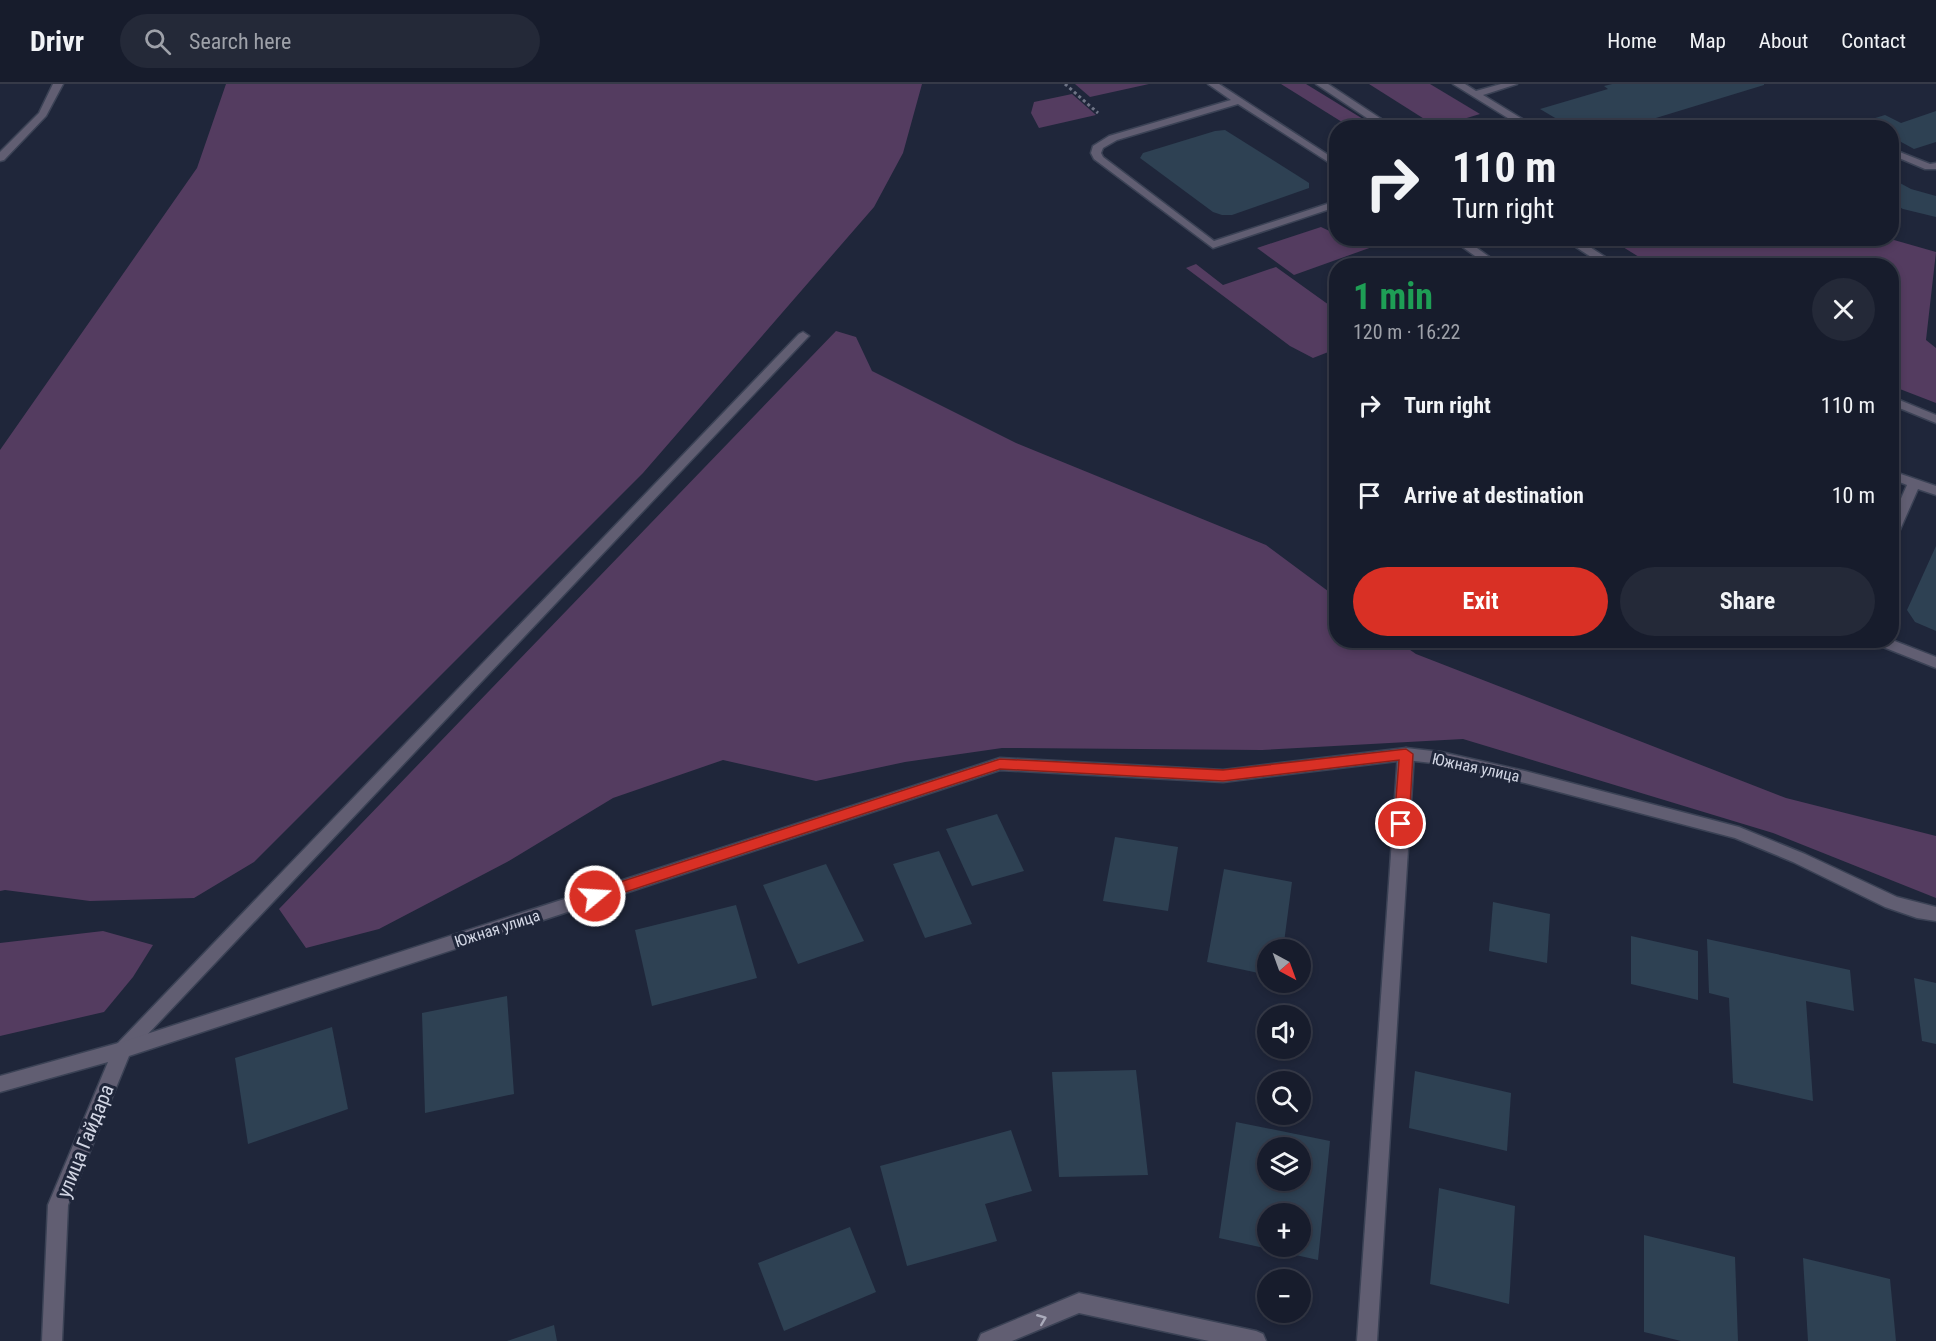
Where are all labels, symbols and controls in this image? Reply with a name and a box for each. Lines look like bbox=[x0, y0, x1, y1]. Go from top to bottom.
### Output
search box bbox=[120, 14, 540, 68]
text: Drivr bbox=[30, 25, 84, 58]
icon: search bbox=[141, 25, 174, 58]
text: Search here bbox=[189, 29, 291, 54]
text: Home bbox=[1607, 29, 1657, 53]
text: Map bbox=[1690, 29, 1726, 53]
text: About bbox=[1759, 29, 1808, 53]
text: Contact bbox=[1841, 29, 1906, 53]
text: 110 m bbox=[1452, 143, 1557, 192]
icon: right bbox=[1353, 144, 1431, 222]
text: Turn right bbox=[1452, 193, 1554, 225]
text: 1 min bbox=[1353, 276, 1433, 318]
button: close bbox=[1812, 278, 1875, 341]
text: 120 m · 16:22 bbox=[1353, 320, 1460, 344]
icon: right bbox=[1353, 389, 1386, 422]
text: Turn right bbox=[1404, 393, 1491, 418]
text: 110 m bbox=[1821, 393, 1875, 418]
icon: arrive bbox=[1353, 479, 1386, 512]
text: Arrive at destination bbox=[1404, 483, 1584, 508]
text: 10 m bbox=[1832, 483, 1875, 508]
button: Exit bbox=[1353, 567, 1608, 636]
button: Share bbox=[1620, 567, 1875, 636]
street label: Южная улица bbox=[1431, 749, 1521, 786]
pin bbox=[1375, 798, 1426, 849]
icon: arrive bbox=[1384, 807, 1417, 840]
position arrow bbox=[563, 864, 627, 928]
street label: Южная улица bbox=[452, 906, 542, 951]
north arrow bbox=[1257, 939, 1311, 993]
map controls bbox=[1257, 939, 1311, 1323]
button: sound bbox=[1257, 1005, 1311, 1059]
button: search bbox=[1257, 1071, 1311, 1125]
street label: улица Гайдара bbox=[51, 1081, 119, 1201]
button: layers bbox=[1257, 1137, 1311, 1191]
button: + bbox=[1257, 1203, 1311, 1257]
button: − bbox=[1257, 1269, 1311, 1323]
one-way arrow bbox=[1035, 1314, 1046, 1326]

